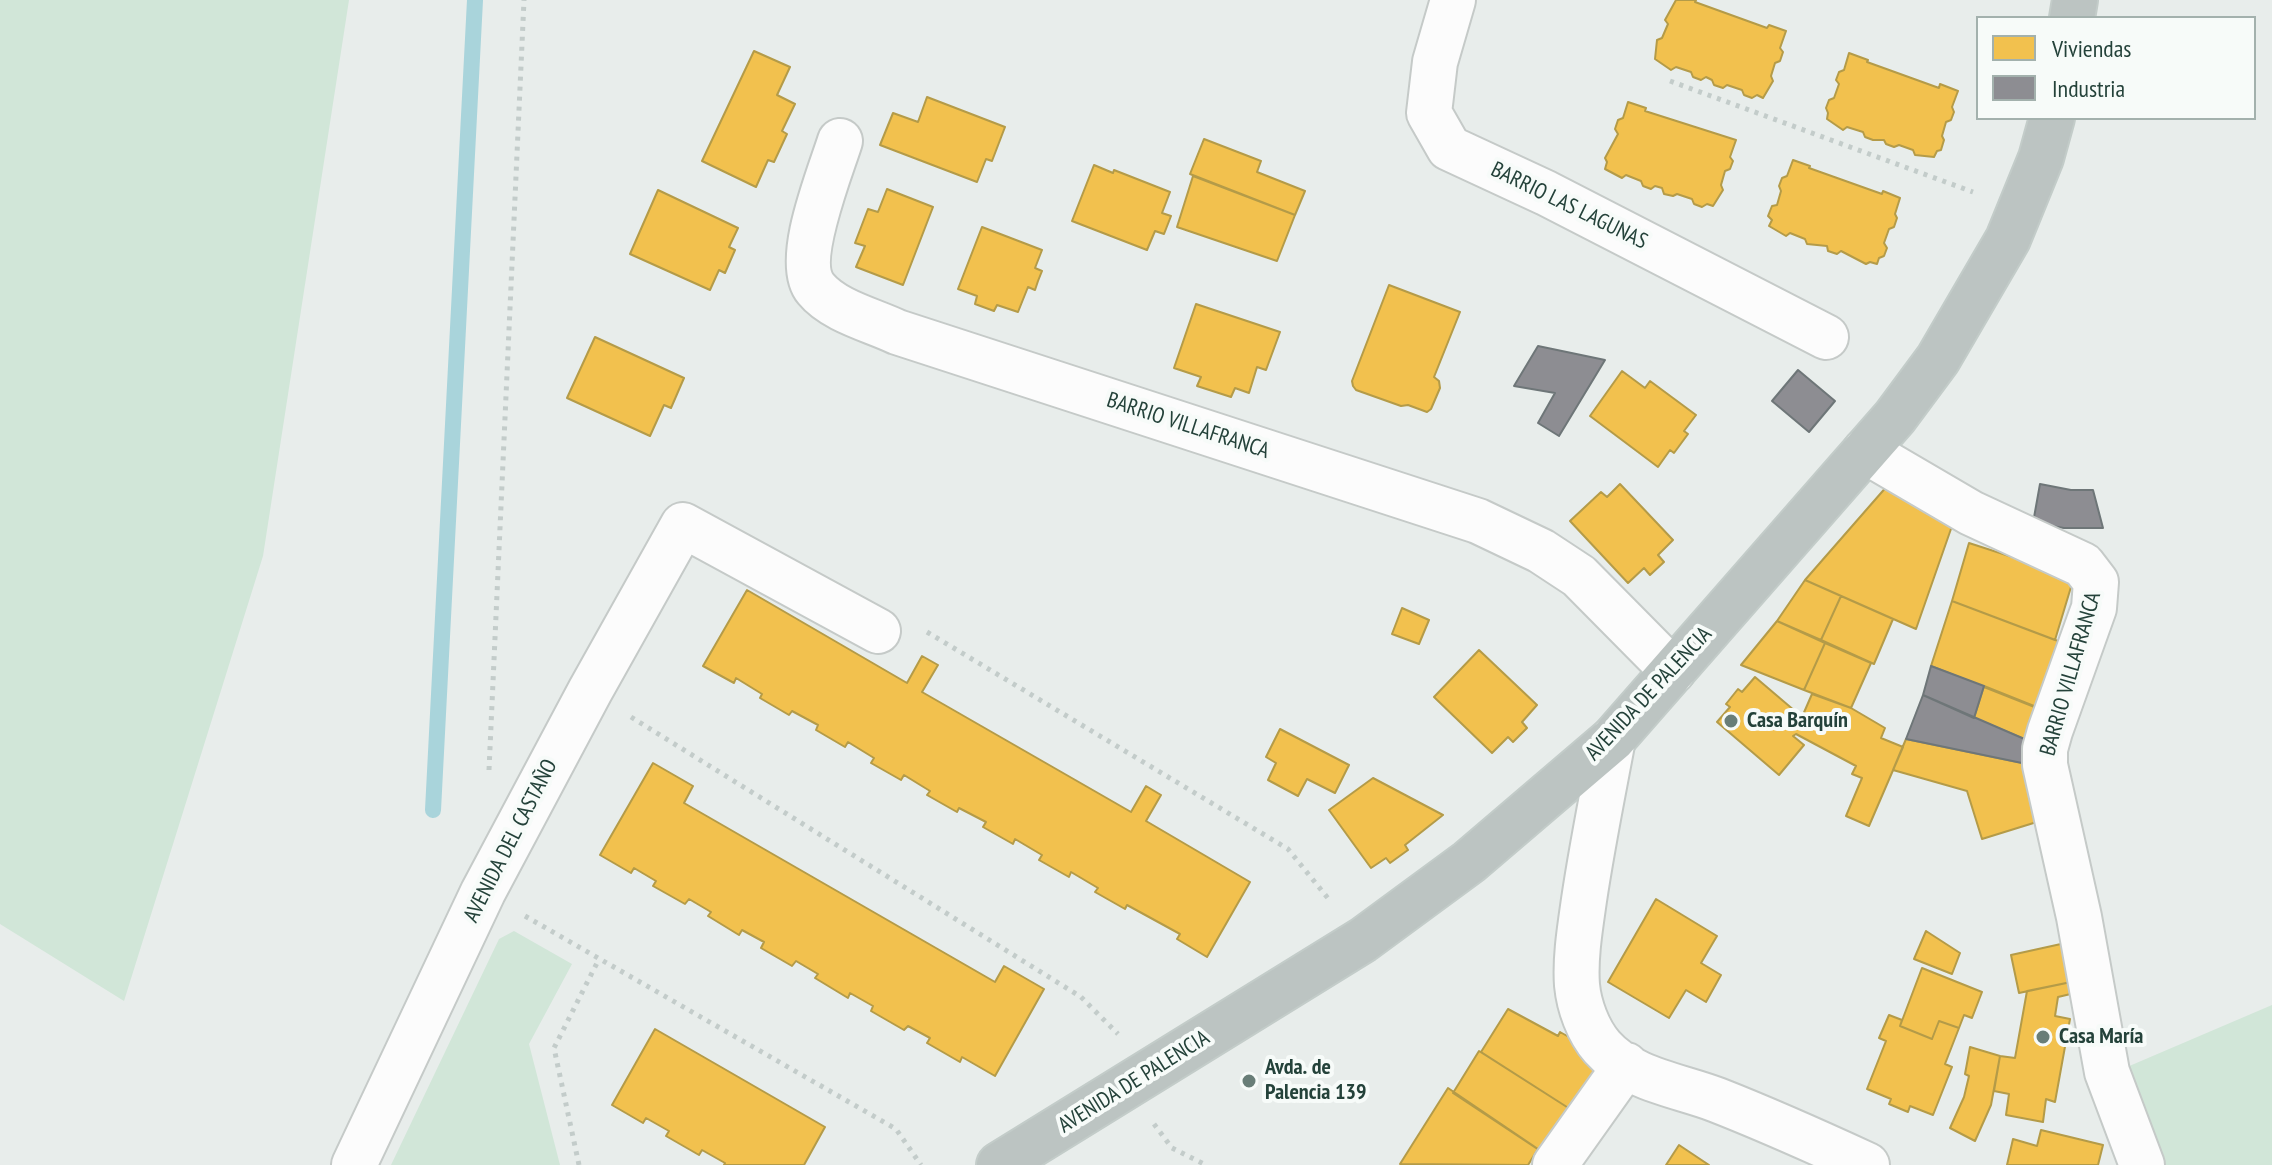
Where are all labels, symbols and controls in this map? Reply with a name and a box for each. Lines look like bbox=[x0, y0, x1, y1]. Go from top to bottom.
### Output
legend bbox=[1976, 16, 2256, 120]
text: Viviendas bbox=[2052, 33, 2131, 64]
text: Industria bbox=[2052, 73, 2125, 104]
street label: BARRIO LAS LAGUNAS bbox=[1487, 157, 1651, 255]
street label: BARRIO VILLAFRANCA bbox=[1103, 387, 1273, 465]
street label: BARRIO VILLAFRANCA bbox=[2035, 589, 2107, 759]
street label: AVENIDA DE PALENCIA bbox=[1580, 622, 1718, 766]
place label: Casa Barquín bbox=[1747, 708, 1848, 734]
marker: Casa Barquín bbox=[1722, 712, 1740, 730]
street label: AVENIDA DEL CASTAÑO bbox=[459, 755, 563, 927]
place label: Casa María bbox=[2059, 1024, 2143, 1050]
street label: AVENIDA DE PALENCIA bbox=[1054, 1025, 1214, 1139]
marker: Casa María bbox=[2034, 1028, 2052, 1046]
place label: Avda. de Palencia 139 bbox=[1265, 1055, 1367, 1106]
marker: Avda. de Palencia 139 bbox=[1240, 1072, 1258, 1090]

